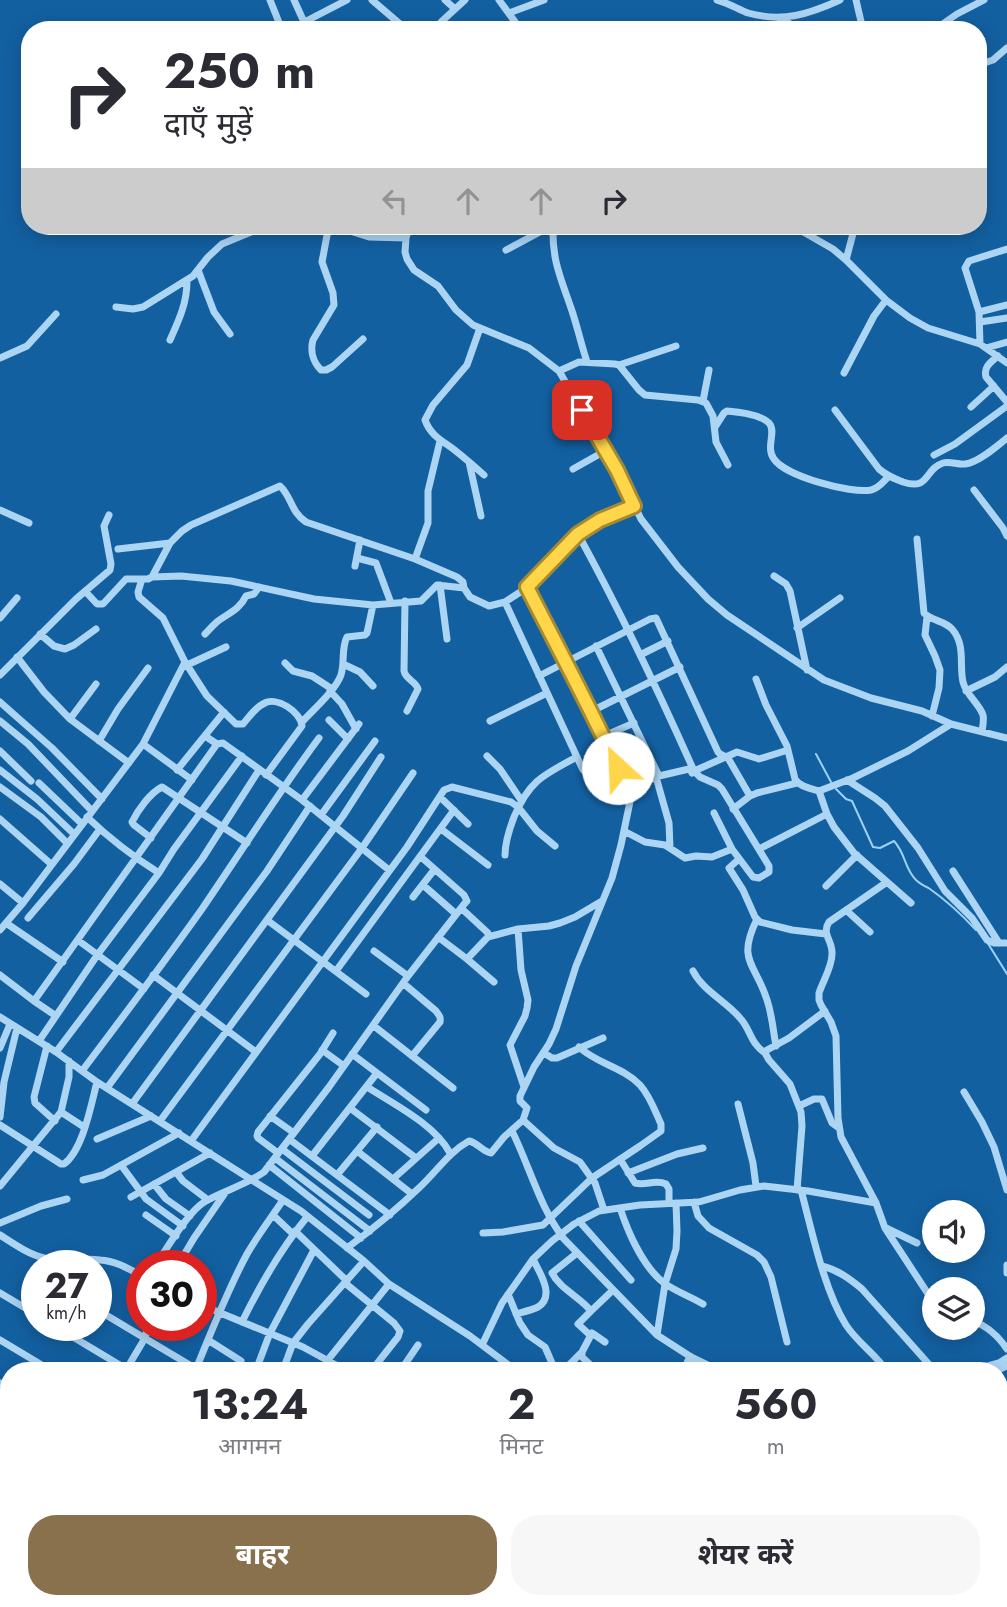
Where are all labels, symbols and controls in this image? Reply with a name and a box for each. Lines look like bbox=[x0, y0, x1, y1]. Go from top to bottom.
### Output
text: 250 m bbox=[164, 36, 315, 106]
icon: right bbox=[49, 49, 140, 140]
text: दाएँ मुड़ें bbox=[164, 101, 253, 147]
icon: left bbox=[376, 182, 414, 220]
icon: ahead bbox=[449, 182, 487, 220]
icon: ahead bbox=[522, 182, 560, 220]
icon: right bbox=[595, 182, 633, 220]
pin bbox=[552, 380, 612, 440]
icon: arrive bbox=[563, 391, 601, 429]
position arrow bbox=[581, 731, 655, 805]
map controls bbox=[922, 1200, 985, 1340]
button: sound bbox=[922, 1200, 985, 1263]
speed limit sign: 30 bbox=[126, 1250, 217, 1341]
text: 27 bbox=[44, 1261, 89, 1311]
button: layers bbox=[922, 1277, 985, 1340]
text: km/h bbox=[46, 1300, 87, 1326]
text: 13:24 bbox=[191, 1374, 309, 1435]
text: 2 bbox=[508, 1374, 535, 1435]
text: 560 bbox=[734, 1374, 817, 1435]
text: आगमन bbox=[218, 1429, 281, 1463]
text: मिनट bbox=[499, 1429, 543, 1463]
text: m bbox=[767, 1429, 785, 1463]
button: बाहर bbox=[28, 1515, 497, 1595]
button: शेयर करें bbox=[511, 1515, 980, 1595]

